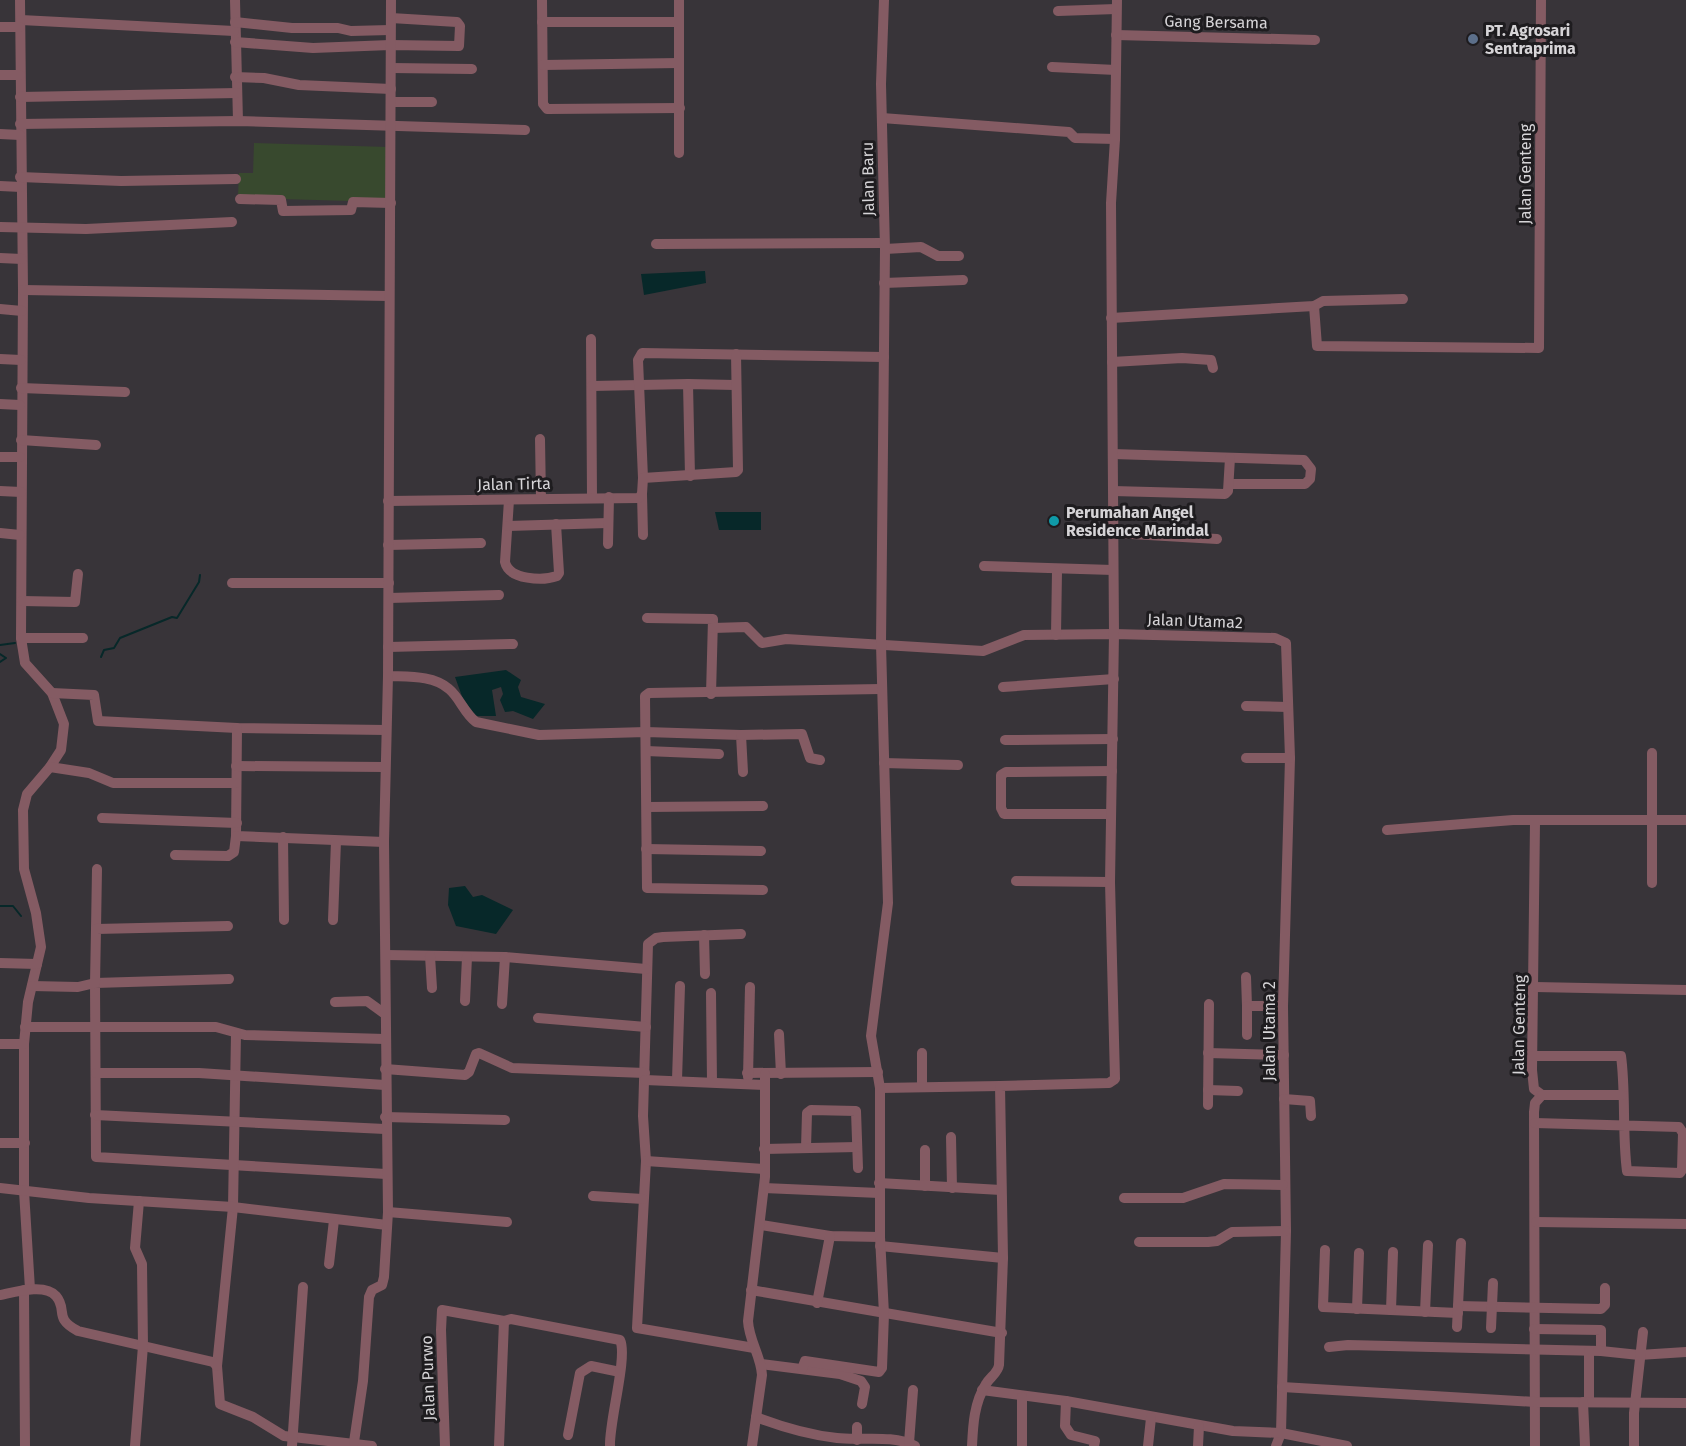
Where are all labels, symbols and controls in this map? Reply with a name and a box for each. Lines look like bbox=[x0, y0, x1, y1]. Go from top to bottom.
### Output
street label: Gang Bersama bbox=[1164, 12, 1268, 32]
place label: PT. Agrosari Sentraprima bbox=[1485, 21, 1576, 58]
marker: PT. Agrosari Sentraprima bbox=[1466, 32, 1480, 46]
street label: Jalan Genteng bbox=[1516, 123, 1535, 224]
street label: Jalan Baru bbox=[858, 142, 878, 216]
street label: Jalan Tirta bbox=[477, 474, 551, 494]
place label: Perumahan Angel Residence Marindal bbox=[1066, 503, 1209, 540]
marker: Perumahan Angel Residence Marindal bbox=[1047, 514, 1061, 528]
street label: Jalan Utama2 bbox=[1147, 610, 1243, 632]
street label: Jalan Genteng bbox=[1509, 974, 1529, 1075]
street label: Jalan Utama 2 bbox=[1260, 981, 1279, 1081]
street label: Jalan Purwo bbox=[417, 1335, 439, 1421]

